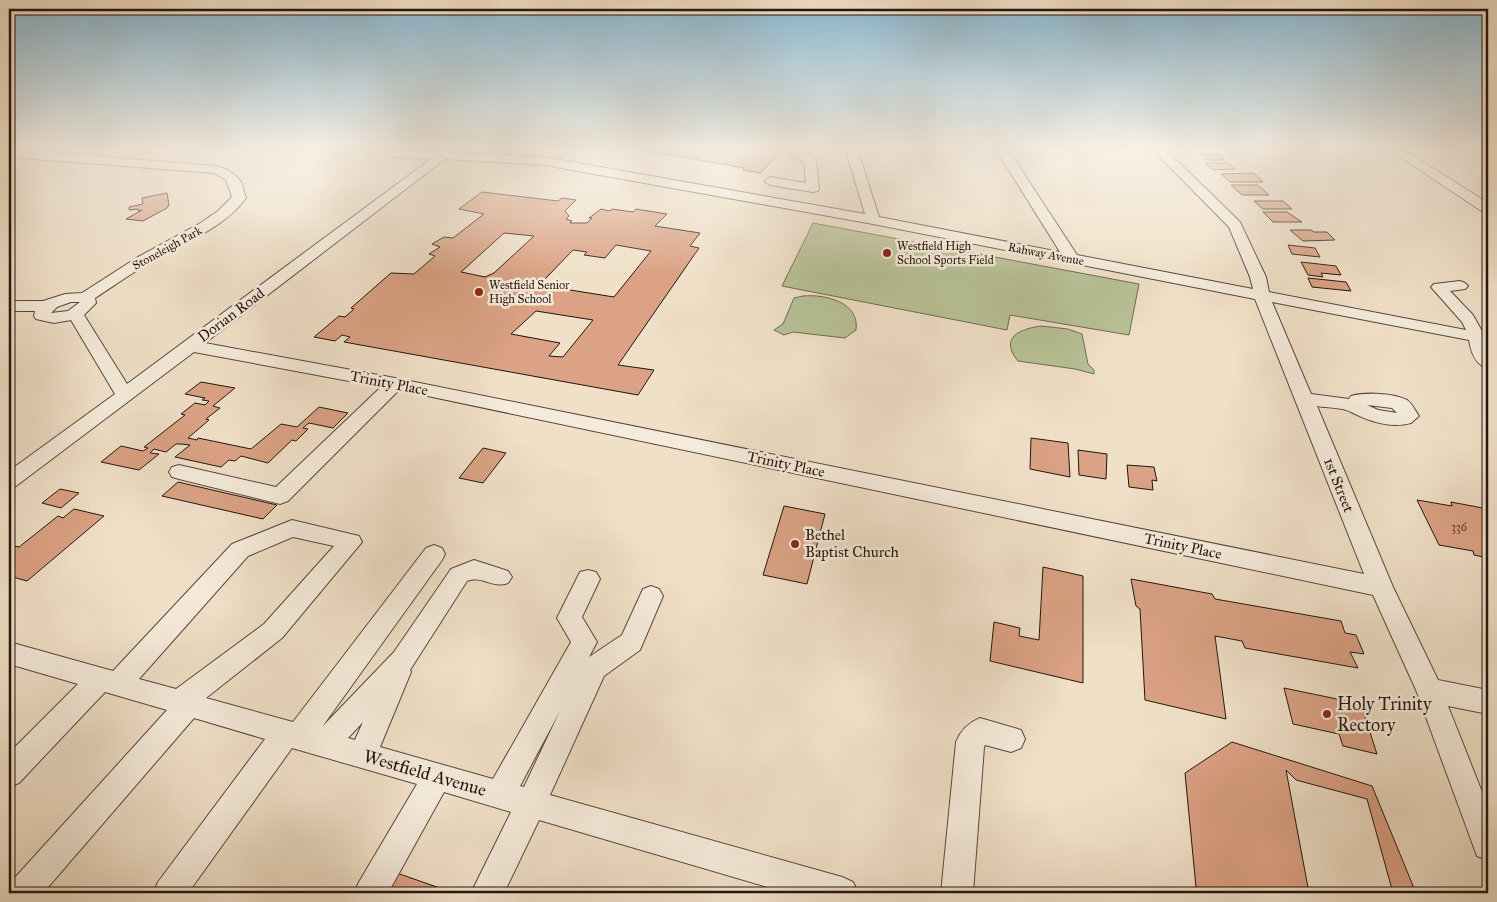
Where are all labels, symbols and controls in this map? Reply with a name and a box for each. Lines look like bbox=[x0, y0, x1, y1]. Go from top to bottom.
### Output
street label: Stoneleigh Park bbox=[130, 223, 205, 274]
place label: Westfield High School Sports Field bbox=[897, 239, 994, 267]
street label: Rahway Avenue bbox=[1007, 240, 1085, 268]
marker: Westfield High School Sports Field bbox=[881, 247, 893, 259]
place label: Westfield Senior High School bbox=[489, 278, 570, 307]
street label: Dorian Road bbox=[194, 284, 268, 346]
marker: Westfield Senior High School bbox=[473, 286, 485, 298]
street label: Trinity Place bbox=[349, 367, 429, 399]
street label: Trinity Place bbox=[746, 447, 826, 481]
street label: 1st Street bbox=[1320, 455, 1358, 516]
house number: 336 bbox=[1451, 520, 1468, 534]
place label: Bethel Baptist Church bbox=[805, 526, 900, 561]
street label: Trinity Place bbox=[1143, 529, 1223, 563]
marker: Bethel Baptist Church bbox=[789, 538, 801, 550]
place label: Holy Trinity Rectory bbox=[1337, 693, 1432, 736]
marker: Holy Trinity Rectory bbox=[1321, 708, 1333, 720]
street label: Westfield Avenue bbox=[361, 745, 489, 801]

